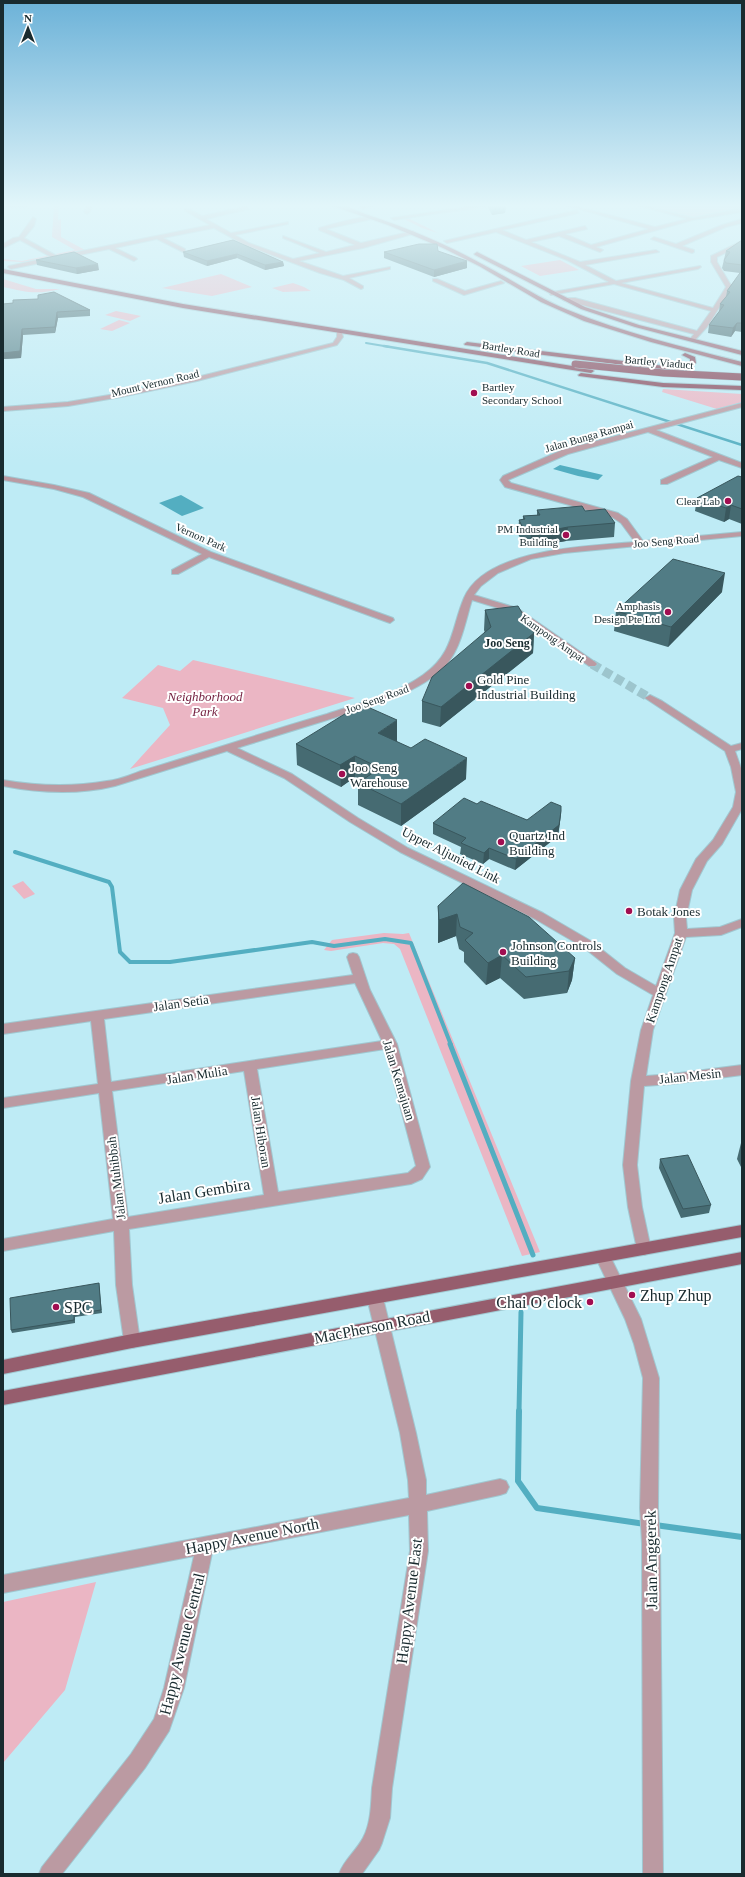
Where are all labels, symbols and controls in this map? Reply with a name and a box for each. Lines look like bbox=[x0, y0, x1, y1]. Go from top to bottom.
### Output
north arrow bbox=[8, 8, 48, 48]
text: N bbox=[24, 12, 32, 24]
street label: Bartley Road bbox=[481, 339, 541, 360]
street label: Bartley Viaduct bbox=[624, 353, 694, 371]
street label: Mount Vernon Road bbox=[110, 367, 200, 399]
place label: Bartley Secondary School bbox=[482, 381, 562, 406]
marker: Bartley Secondary School bbox=[469, 388, 479, 398]
street label: Jalan Bunga Rampai bbox=[544, 418, 634, 454]
place label: Clear Lab bbox=[676, 495, 720, 507]
marker: Clear Lab bbox=[723, 496, 733, 506]
street label: Vernon Park bbox=[174, 520, 229, 554]
place label: PM Industrial Building bbox=[497, 523, 558, 548]
marker: PM Industrial Building bbox=[561, 530, 571, 540]
street label: Joo Seng Road bbox=[633, 532, 700, 550]
place label: Amphasis Design Pte Ltd bbox=[594, 600, 660, 625]
marker: Amphasis Design Pte Ltd bbox=[663, 607, 673, 617]
street label: Kampong Ampat bbox=[519, 611, 587, 665]
district label: Joo Seng bbox=[484, 636, 530, 650]
place label: Gold Pine Industrial Building bbox=[477, 672, 576, 702]
marker: Gold Pine Industrial Building bbox=[464, 681, 474, 691]
street label: Joo Seng Road bbox=[344, 682, 411, 716]
park label: Neighborhood Park bbox=[167, 689, 243, 719]
place label: Joo Seng Warehouse bbox=[350, 760, 408, 790]
marker: Joo Seng Warehouse bbox=[337, 769, 347, 779]
street label: Upper Aljunied Link bbox=[399, 824, 503, 886]
place label: Quartz Ind Building bbox=[509, 828, 565, 858]
marker: Quartz Ind Building bbox=[496, 837, 506, 847]
place label: Botak Jones bbox=[637, 904, 700, 919]
marker: Botak Jones bbox=[624, 906, 634, 916]
street label: Kampong Ampat bbox=[642, 935, 686, 1025]
place label: Johnson Controls Building bbox=[511, 938, 602, 968]
marker: Johnson Controls Building bbox=[498, 947, 508, 957]
street label: Jalan Setia bbox=[152, 992, 210, 1014]
street label: Jalan Kemajuan bbox=[380, 1038, 419, 1123]
street label: Jalan Mulia bbox=[166, 1063, 229, 1087]
street label: Jalan Mesin bbox=[658, 1065, 722, 1087]
street label: Jalan Hiboran bbox=[248, 1095, 274, 1169]
street label: Jalan Muhibbah bbox=[103, 1135, 129, 1220]
street label: Jalan Gembira bbox=[157, 1175, 251, 1207]
place label: Zhup Zhup bbox=[640, 1287, 712, 1305]
marker: Zhup Zhup bbox=[627, 1290, 637, 1300]
place label: Chai O’clock bbox=[496, 1294, 582, 1311]
marker: Chai O’clock bbox=[585, 1297, 595, 1307]
place label: SPC bbox=[64, 1299, 92, 1316]
marker: SPC bbox=[51, 1302, 61, 1312]
street label: MacPherson Road bbox=[313, 1307, 431, 1347]
street label: Jalan Anggerek bbox=[642, 1510, 661, 1610]
street label: Happy Avenue North bbox=[184, 1515, 320, 1558]
street label: Happy Avenue East bbox=[393, 1537, 426, 1665]
street label: Happy Avenue Central bbox=[156, 1571, 209, 1717]

